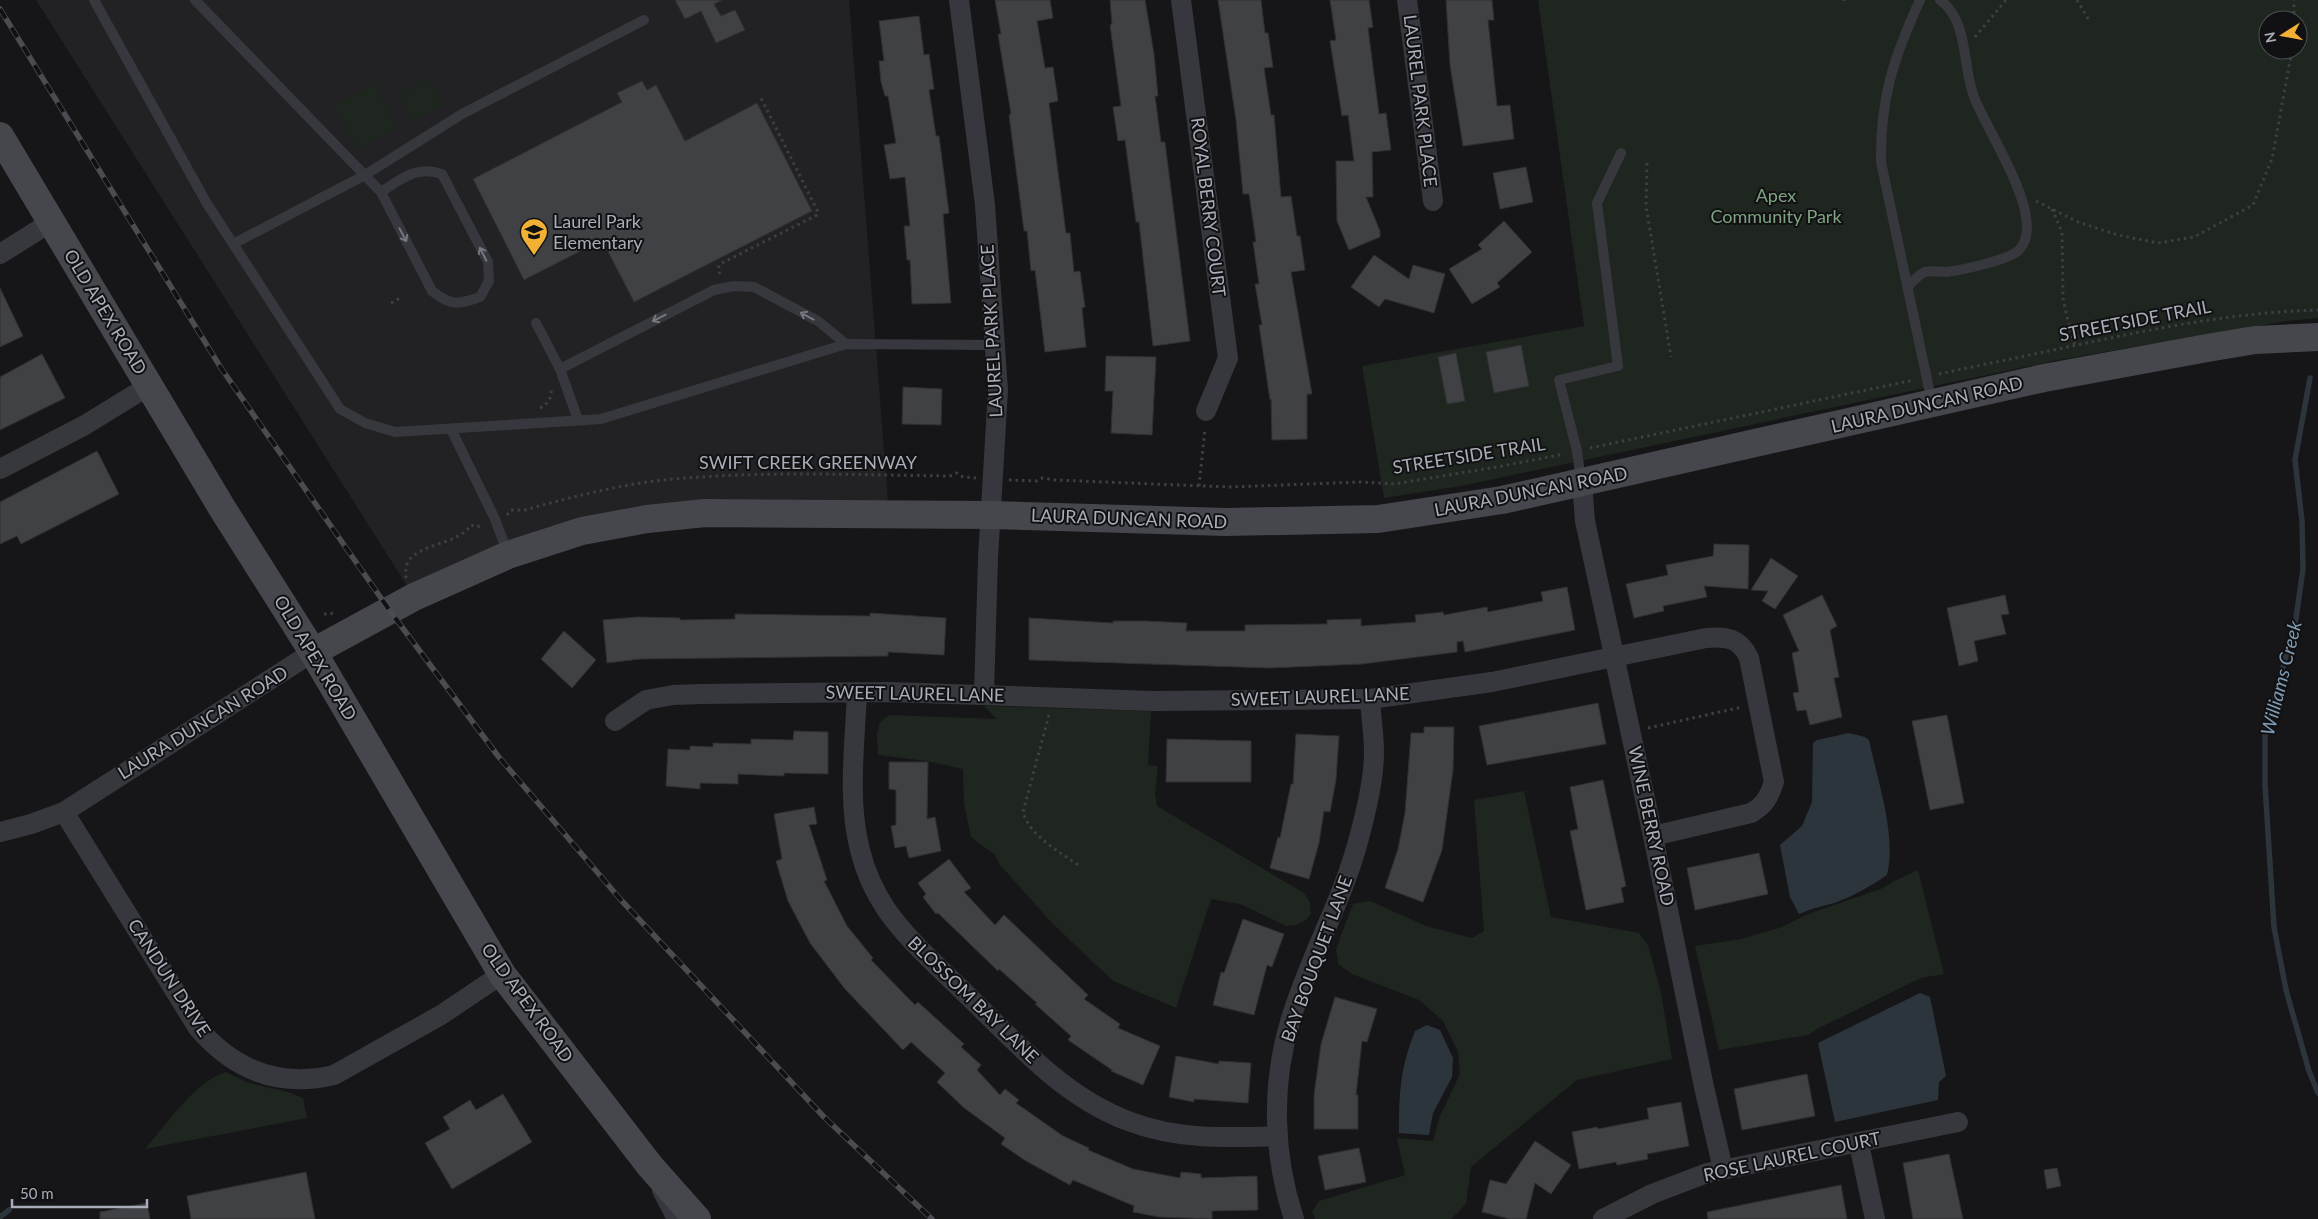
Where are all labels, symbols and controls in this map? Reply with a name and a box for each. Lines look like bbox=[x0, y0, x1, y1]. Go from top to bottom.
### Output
north arrow bbox=[2258, 10, 2308, 60]
street label: LAUREL PARK PLACE bbox=[1399, 13, 1442, 188]
text: N bbox=[2260, 31, 2279, 44]
street label: ROYAL BERRY COURT bbox=[1187, 116, 1231, 298]
park label: Apex Community Park bbox=[1710, 184, 1842, 227]
place label: Laurel Park Elementary bbox=[553, 210, 643, 253]
school or university icon: Laurel Park Elementary bbox=[519, 217, 549, 256]
one-way arrow bbox=[399, 227, 408, 242]
street label: LAUREL PARK PLACE bbox=[975, 244, 1007, 418]
street label: OLD APEX ROAD bbox=[60, 245, 152, 378]
one-way arrow bbox=[478, 247, 487, 262]
street label: STREETSIDE TRAIL bbox=[2057, 294, 2213, 346]
one-way arrow bbox=[800, 310, 815, 320]
one-way arrow bbox=[652, 314, 667, 323]
street label: LAURA DUNCAN ROAD bbox=[1829, 371, 2025, 437]
street label: STREETSIDE TRAIL bbox=[1391, 432, 1547, 478]
street label: SWIFT CREEK GREENWAY bbox=[699, 451, 918, 473]
street label: LAURA DUNCAN ROAD bbox=[1432, 462, 1629, 521]
street label: LAURA DUNCAN ROAD bbox=[1031, 504, 1227, 532]
street label: OLD APEX ROAD bbox=[270, 591, 362, 724]
water label: Williams Creek bbox=[2255, 617, 2306, 738]
street label: LAURA DUNCAN ROAD bbox=[113, 661, 291, 783]
street label: SWEET LAUREL LANE bbox=[825, 680, 1005, 706]
street label: SWEET LAUREL LANE bbox=[1230, 682, 1410, 710]
street label: WINE BERRY ROAD bbox=[1624, 744, 1680, 908]
street label: BAY BOUQUET LANE bbox=[1276, 873, 1356, 1045]
street label: CANDUN DRIVE bbox=[124, 915, 216, 1040]
street label: BLOSSOM BAY LANE bbox=[904, 931, 1044, 1067]
street label: OLD APEX ROAD bbox=[477, 938, 578, 1066]
street label: ROSE LAUREL COURT bbox=[1701, 1126, 1883, 1186]
scale bar bbox=[12, 1176, 148, 1208]
text: 50 m bbox=[20, 1184, 54, 1202]

